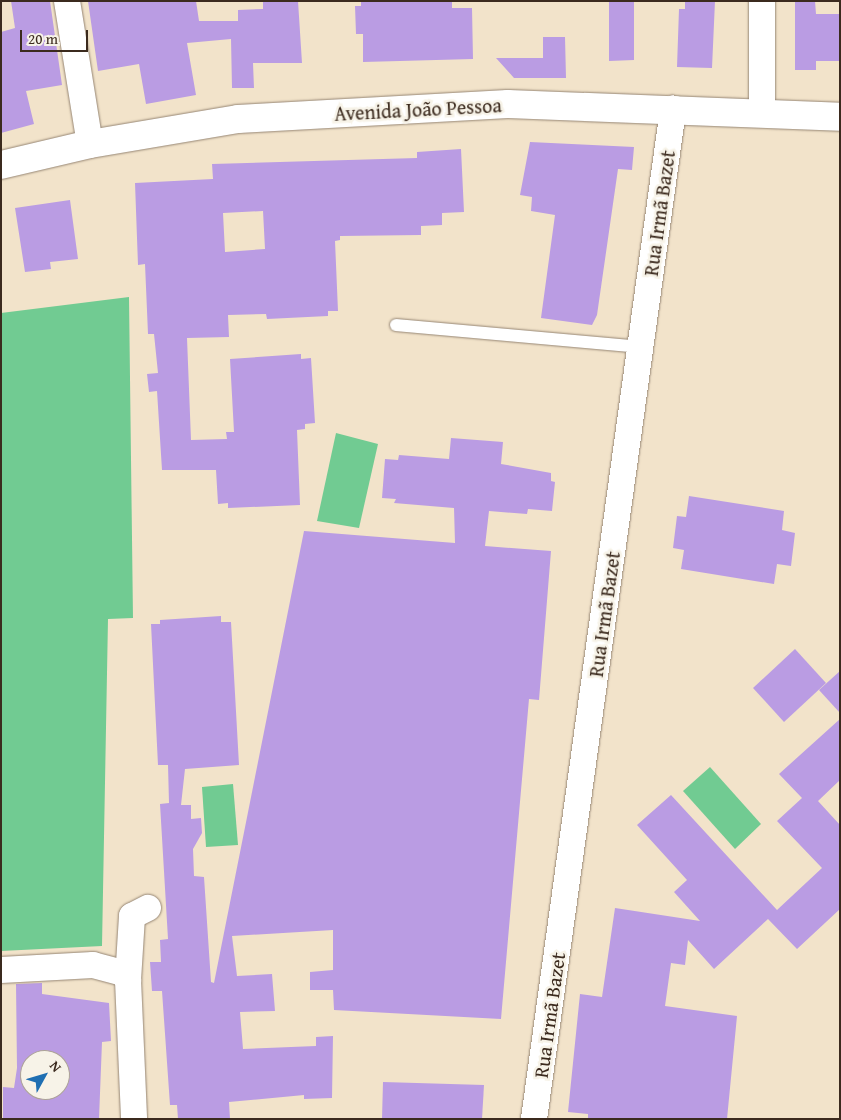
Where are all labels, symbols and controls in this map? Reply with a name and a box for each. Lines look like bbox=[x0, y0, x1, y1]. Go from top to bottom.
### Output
scale bar bbox=[22, 20, 90, 52]
text: 20 m bbox=[28, 28, 58, 49]
street label: Avenida João Pessoa bbox=[334, 93, 502, 125]
street label: Rua Irmã Bazet bbox=[638, 149, 680, 277]
street label: Rua Irmã Bazet bbox=[583, 550, 625, 678]
street label: Rua Irmã Bazet bbox=[528, 951, 570, 1079]
north arrow bbox=[20, 1050, 70, 1100]
text: N bbox=[45, 1056, 67, 1076]

